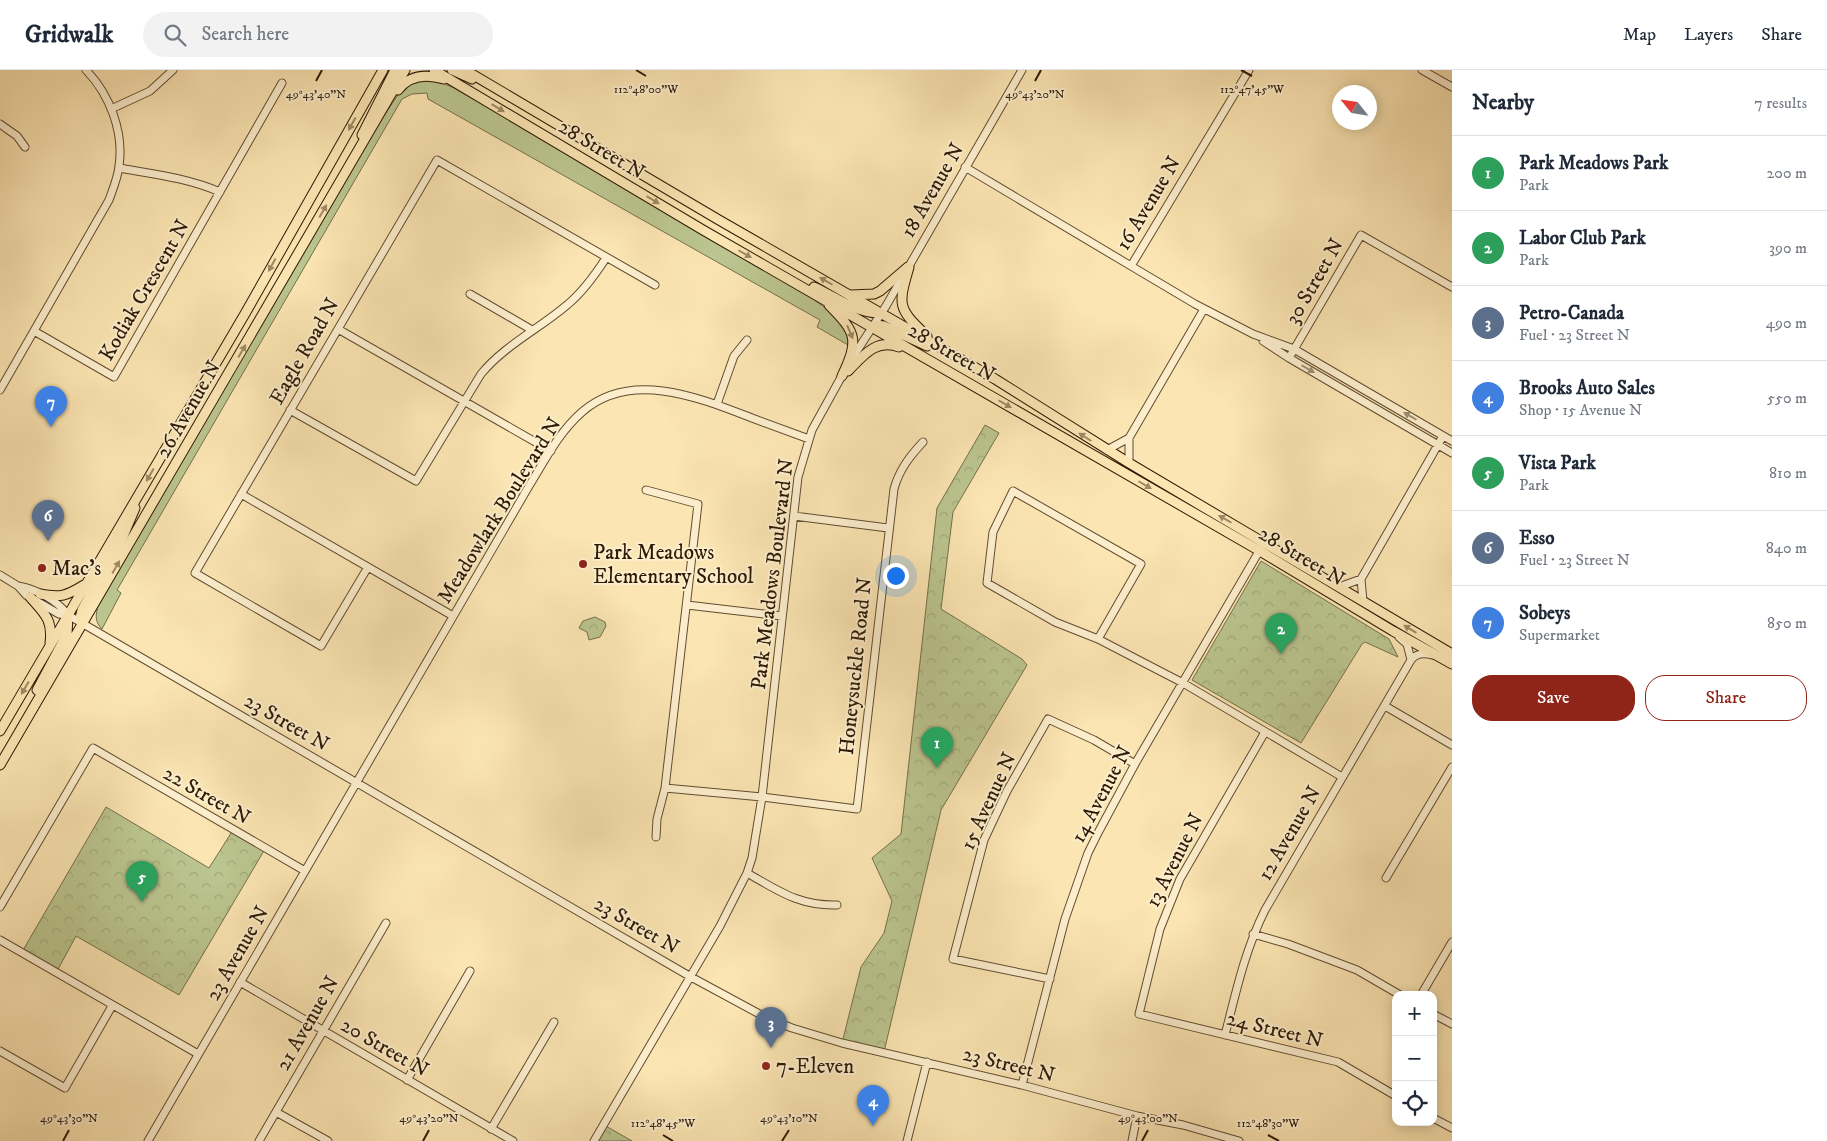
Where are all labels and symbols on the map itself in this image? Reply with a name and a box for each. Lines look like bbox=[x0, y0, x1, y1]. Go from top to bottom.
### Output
text: 112°48'00"W bbox=[614, 82, 679, 97]
text: 112°47'45"W bbox=[1220, 82, 1285, 97]
north arrow bbox=[1332, 85, 1377, 130]
text: 49°43'40"N bbox=[286, 87, 346, 102]
text: 49°43'20"N bbox=[1005, 87, 1065, 102]
one-way arrow bbox=[492, 103, 505, 112]
street label: 28 Street N bbox=[553, 114, 650, 186]
one-way arrow bbox=[348, 117, 357, 130]
street label: 18 Avenue N bbox=[895, 139, 970, 242]
street label: 16 Avenue N bbox=[1111, 152, 1187, 255]
one-way arrow bbox=[646, 195, 659, 204]
one-way arrow bbox=[319, 204, 328, 217]
street label: Kodiak Crescent N bbox=[94, 215, 196, 366]
street label: 30 Street N bbox=[1280, 234, 1350, 329]
one-way arrow bbox=[738, 250, 751, 259]
one-way arrow bbox=[268, 259, 277, 272]
one-way arrow bbox=[819, 277, 832, 286]
street label: Eagle Road N bbox=[264, 294, 346, 409]
street label: 28 Street N bbox=[903, 317, 1000, 388]
one-way arrow bbox=[846, 325, 854, 340]
one-way arrow bbox=[237, 344, 246, 357]
street label: 26 Avenue N bbox=[151, 356, 227, 463]
one-way arrow bbox=[1302, 365, 1315, 374]
pin: 7 bbox=[35, 386, 67, 427]
one-way arrow bbox=[998, 399, 1011, 408]
one-way arrow bbox=[1403, 412, 1416, 421]
street label: Meadowlark Boulevard N bbox=[432, 413, 568, 608]
one-way arrow bbox=[1079, 432, 1092, 441]
street label: Park Meadows Boulevard N bbox=[746, 457, 800, 691]
one-way arrow bbox=[146, 469, 155, 482]
one-way arrow bbox=[1138, 481, 1153, 489]
pin: 6 bbox=[32, 500, 64, 541]
one-way arrow bbox=[1219, 515, 1232, 524]
street label: 28 Street N bbox=[1253, 521, 1350, 593]
place label: Park Meadows Elementary School bbox=[593, 540, 754, 590]
place label: Mac's bbox=[52, 556, 101, 582]
marker: Park Meadows Elementary School bbox=[577, 558, 589, 570]
one-way arrow bbox=[111, 560, 120, 573]
marker: Mac's bbox=[36, 562, 48, 574]
your location bbox=[883, 563, 909, 589]
street label: Honeysuckle Road N bbox=[834, 576, 878, 756]
pin: 2 bbox=[1265, 613, 1297, 654]
one-way arrow bbox=[1403, 625, 1416, 634]
one-way arrow bbox=[21, 681, 29, 695]
street label: 23 Street N bbox=[239, 688, 334, 758]
pin: 1 bbox=[921, 727, 953, 768]
street label: 14 Avenue N bbox=[1065, 741, 1138, 848]
street label: 15 Avenue N bbox=[955, 748, 1023, 854]
street label: 22 Street N bbox=[158, 760, 255, 831]
street label: 12 Avenue N bbox=[1252, 782, 1327, 885]
street label: 13 Avenue N bbox=[1140, 809, 1210, 912]
pin: 5 bbox=[126, 861, 158, 902]
street label: 23 Street N bbox=[589, 891, 684, 961]
street label: 23 Avenue N bbox=[200, 902, 275, 1005]
street label: 21 Avenue N bbox=[270, 972, 345, 1075]
street label: 24 Street N bbox=[1224, 1005, 1326, 1054]
pin: 3 bbox=[755, 1007, 787, 1048]
street label: 20 Street N bbox=[336, 1012, 433, 1084]
street label: 23 Street N bbox=[960, 1041, 1058, 1089]
place label: 7-Eleven bbox=[776, 1054, 854, 1080]
marker: 7-Eleven bbox=[760, 1060, 772, 1072]
pin: 4 bbox=[857, 1085, 889, 1126]
text: 49°43'30"N bbox=[40, 1111, 98, 1126]
text: 49°43'20"N bbox=[399, 1111, 459, 1126]
text: 49°43'10"N bbox=[760, 1111, 818, 1126]
text: 49°43'00"N bbox=[1118, 1111, 1178, 1126]
text: 112°48'45"W bbox=[631, 1116, 696, 1131]
text: 112°48'30"W bbox=[1237, 1116, 1300, 1131]

